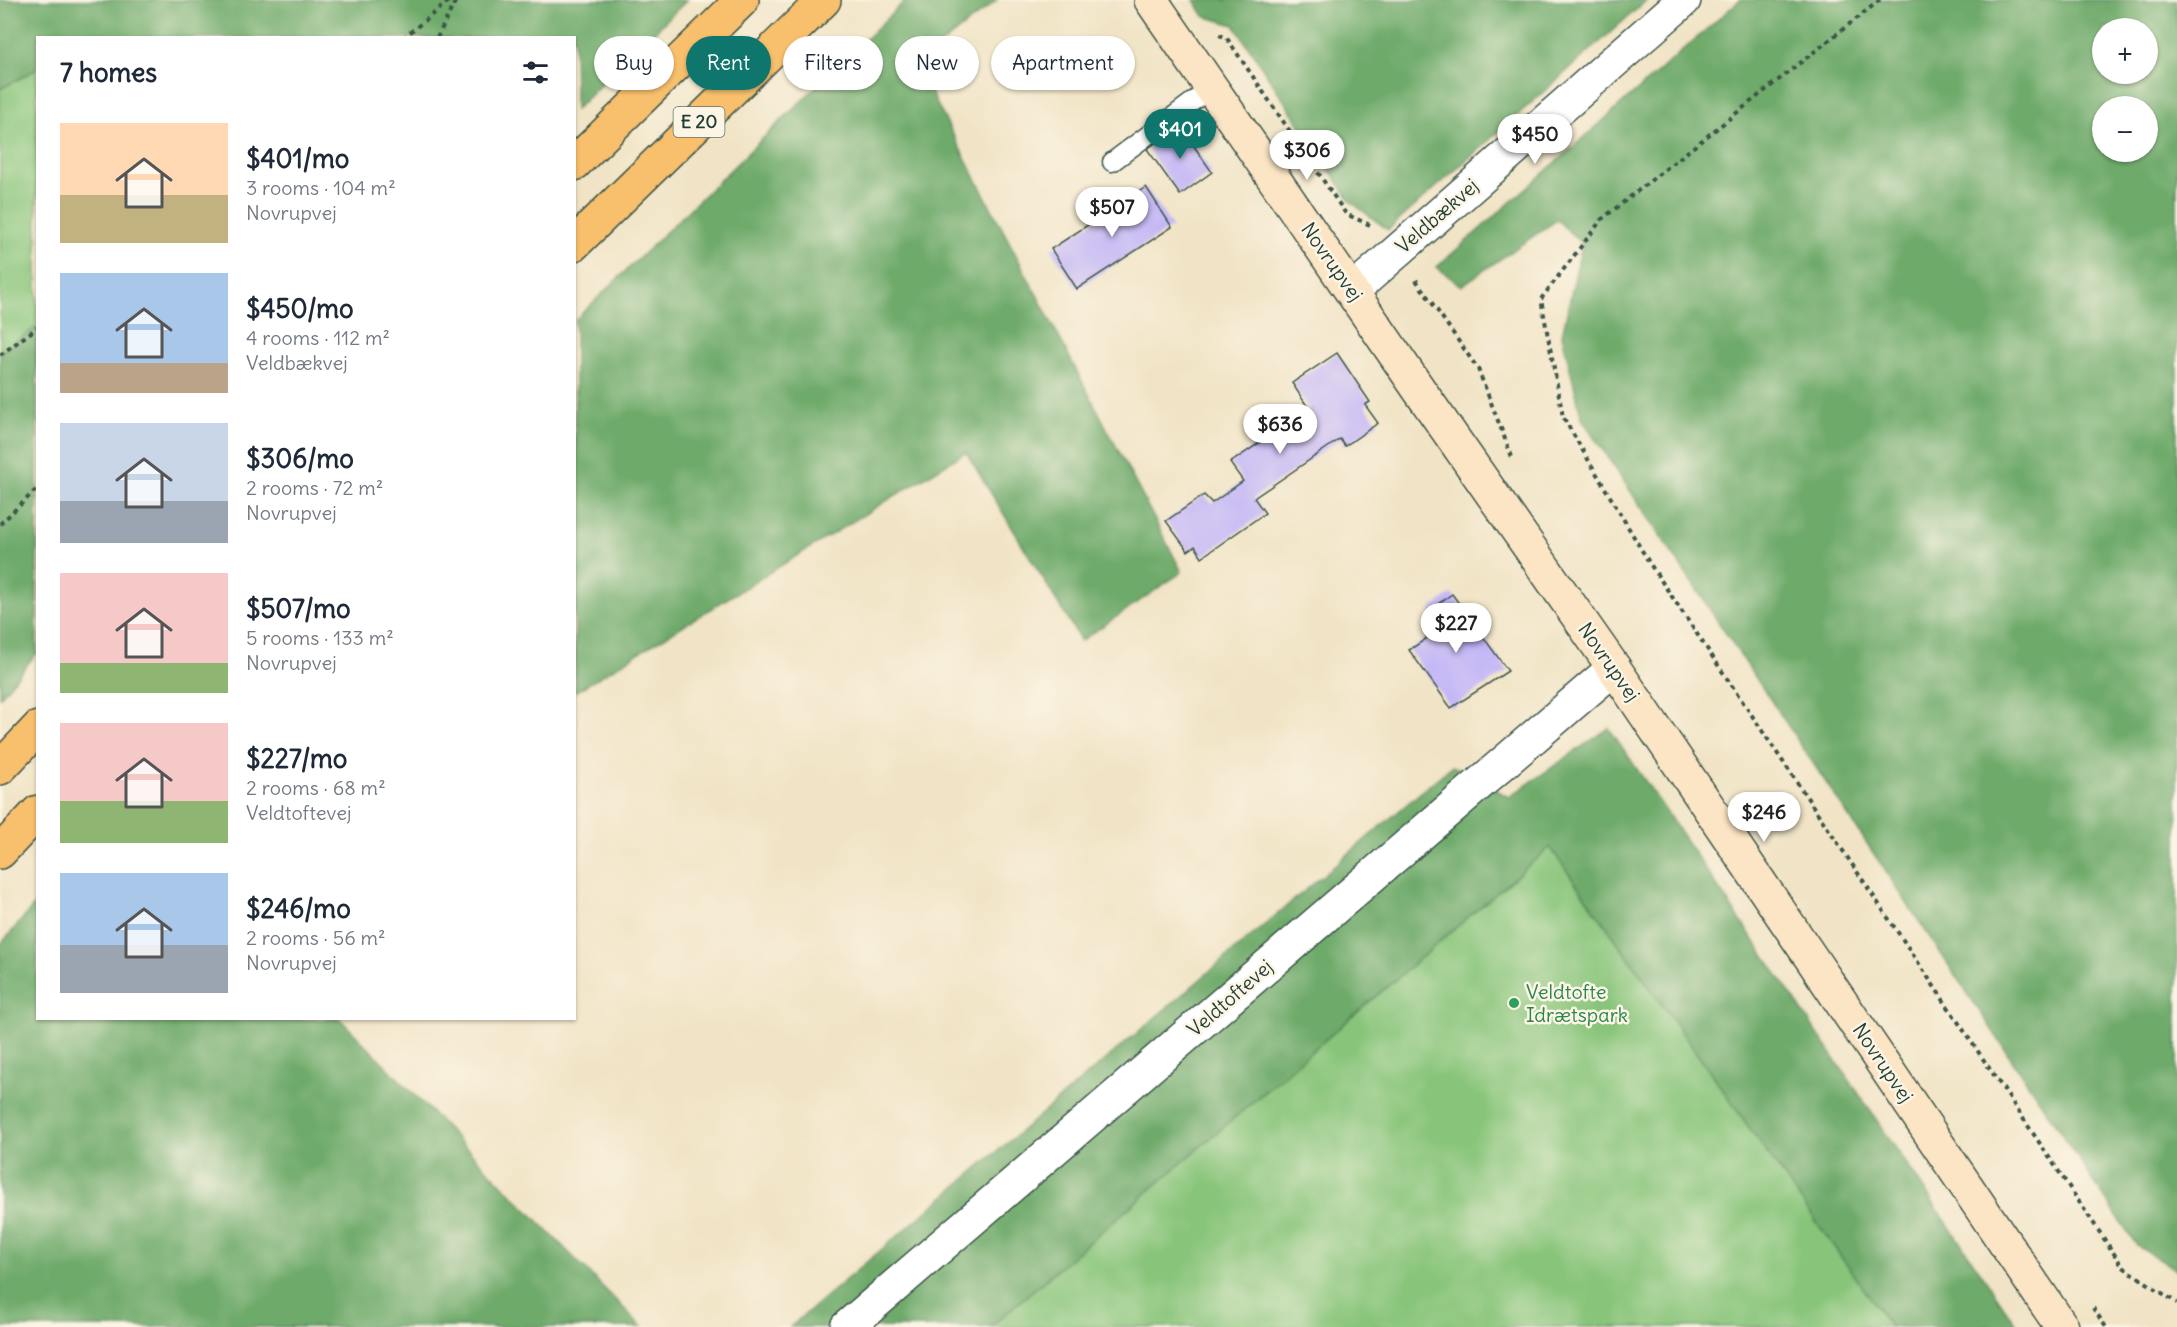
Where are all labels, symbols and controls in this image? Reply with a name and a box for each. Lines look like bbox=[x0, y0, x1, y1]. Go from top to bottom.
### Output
map controls bbox=[2092, 18, 2158, 162]
button: + bbox=[2092, 18, 2158, 84]
chip: Buy bbox=[594, 36, 674, 90]
chip: Rent bbox=[686, 36, 771, 90]
chip: Filters bbox=[783, 36, 883, 90]
chip: New bbox=[895, 36, 979, 90]
chip: Apartment bbox=[991, 36, 1135, 90]
text: 7 homes bbox=[60, 56, 157, 89]
icon: filters bbox=[519, 56, 552, 89]
button: − bbox=[2092, 96, 2158, 162]
road number: E 20 bbox=[674, 107, 724, 137]
pin: $401 bbox=[1144, 109, 1216, 160]
pin: $450 bbox=[1499, 114, 1571, 165]
text: $401 bbox=[1158, 116, 1202, 141]
text: $450 bbox=[1511, 121, 1559, 146]
pin: $306 bbox=[1271, 130, 1343, 181]
text: $306 bbox=[1283, 137, 1331, 162]
text: $401/mo bbox=[246, 142, 349, 175]
icon: home bbox=[108, 147, 180, 219]
street label: Veldbækvej bbox=[1390, 173, 1483, 258]
text: 3 rooms · 104 m² bbox=[246, 175, 396, 200]
pin: $507 bbox=[1076, 187, 1148, 238]
text: $507 bbox=[1089, 194, 1135, 219]
text: Novrupvej bbox=[246, 200, 337, 225]
street label: Novrupvej bbox=[1296, 217, 1369, 306]
text: $450/mo bbox=[246, 292, 354, 325]
icon: home bbox=[108, 297, 180, 369]
text: 4 rooms · 112 m² bbox=[246, 325, 390, 350]
text: Veldbækvej bbox=[246, 350, 348, 375]
pin: $636 bbox=[1244, 404, 1316, 455]
text: $636 bbox=[1257, 411, 1303, 436]
text: $306/mo bbox=[246, 442, 354, 475]
icon: home bbox=[108, 447, 180, 519]
text: 2 rooms · 72 m² bbox=[246, 475, 383, 500]
text: Novrupvej bbox=[246, 500, 337, 525]
text: $507/mo bbox=[246, 592, 351, 625]
icon: home bbox=[108, 597, 180, 669]
pin: $227 bbox=[1420, 603, 1492, 654]
text: $227 bbox=[1435, 610, 1477, 635]
street label: Novrupvej bbox=[1573, 617, 1646, 706]
text: 5 rooms · 133 m² bbox=[246, 625, 394, 650]
text: Novrupvej bbox=[246, 650, 337, 675]
text: $227/mo bbox=[246, 742, 347, 775]
icon: home bbox=[108, 747, 180, 819]
text: 2 rooms · 68 m² bbox=[246, 775, 386, 800]
pin: $246 bbox=[1728, 792, 1800, 843]
text: $246 bbox=[1742, 799, 1786, 824]
text: Veldtoftevej bbox=[246, 800, 351, 825]
text: $246/mo bbox=[246, 892, 351, 925]
icon: home bbox=[108, 897, 180, 969]
text: 2 rooms · 56 m² bbox=[246, 925, 386, 950]
text: Novrupvej bbox=[246, 950, 337, 975]
street label: Veldtoftevej bbox=[1182, 954, 1278, 1042]
place label: Veldtofte Idrætspark bbox=[1526, 979, 1628, 1027]
marker: Veldtofte Idrætspark bbox=[1507, 996, 1521, 1010]
street label: Novrupvej bbox=[1848, 1018, 1919, 1107]

